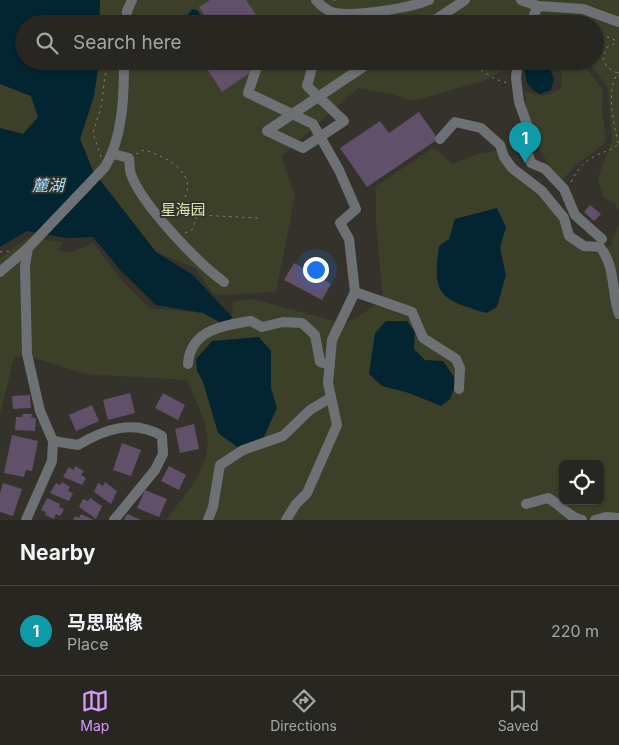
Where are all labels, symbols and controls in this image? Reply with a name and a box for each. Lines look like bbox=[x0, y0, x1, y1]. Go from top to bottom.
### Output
search box bbox=[15, 15, 604, 70]
icon: search bbox=[33, 29, 61, 57]
text: Search here bbox=[73, 31, 182, 54]
pin: 1 bbox=[509, 122, 541, 163]
water label: 麓湖 bbox=[32, 175, 67, 195]
park label: 星海园 bbox=[160, 200, 206, 219]
your location bbox=[303, 257, 329, 283]
map controls bbox=[559, 460, 604, 505]
button: locate bbox=[559, 460, 604, 505]
text: Nearby bbox=[20, 540, 95, 565]
text: 马思聪像 bbox=[67, 611, 143, 634]
text: 1 bbox=[33, 621, 39, 641]
text: 220 m bbox=[551, 621, 599, 641]
text: Place bbox=[67, 634, 109, 654]
tab: Map bbox=[80, 687, 109, 734]
tab: Directions bbox=[270, 687, 337, 734]
tab: Saved bbox=[498, 687, 539, 734]

